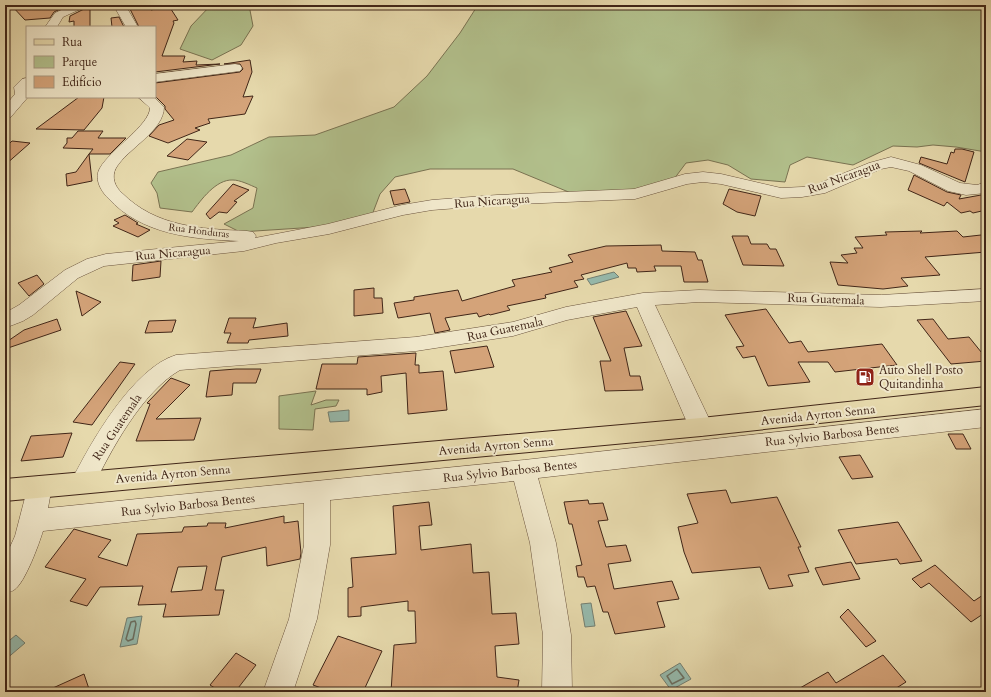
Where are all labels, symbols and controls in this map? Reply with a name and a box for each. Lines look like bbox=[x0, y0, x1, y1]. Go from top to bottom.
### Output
legend bbox=[26, 26, 156, 98]
text: Rua bbox=[62, 34, 83, 50]
text: Parque bbox=[62, 54, 97, 70]
text: Edifício bbox=[62, 74, 102, 90]
street label: Rua Nicaragua bbox=[806, 156, 883, 197]
street label: Rua Nicaragua bbox=[454, 190, 531, 212]
street label: Rua Honduras bbox=[168, 220, 230, 242]
street label: Rua Nicaragua bbox=[135, 242, 212, 264]
street label: Rua Guatemala bbox=[787, 290, 866, 308]
street label: Rua Guatemala bbox=[465, 313, 545, 345]
place label: Auto Shell Posto Quitandinha bbox=[879, 362, 963, 392]
fuel station icon: Auto Shell Posto Quitandinha bbox=[854, 366, 876, 388]
street label: Rua Guatemala bbox=[89, 390, 146, 464]
street label: Avenida Ayrton Senna bbox=[760, 401, 877, 429]
street label: Rua Sylvio Barbosa Bentes bbox=[764, 420, 900, 450]
street label: Avenida Ayrton Senna bbox=[438, 433, 555, 459]
street label: Rua Sylvio Barbosa Bentes bbox=[442, 456, 578, 486]
street label: Avenida Ayrton Senna bbox=[115, 461, 232, 487]
street label: Rua Sylvio Barbosa Bentes bbox=[120, 490, 256, 520]

